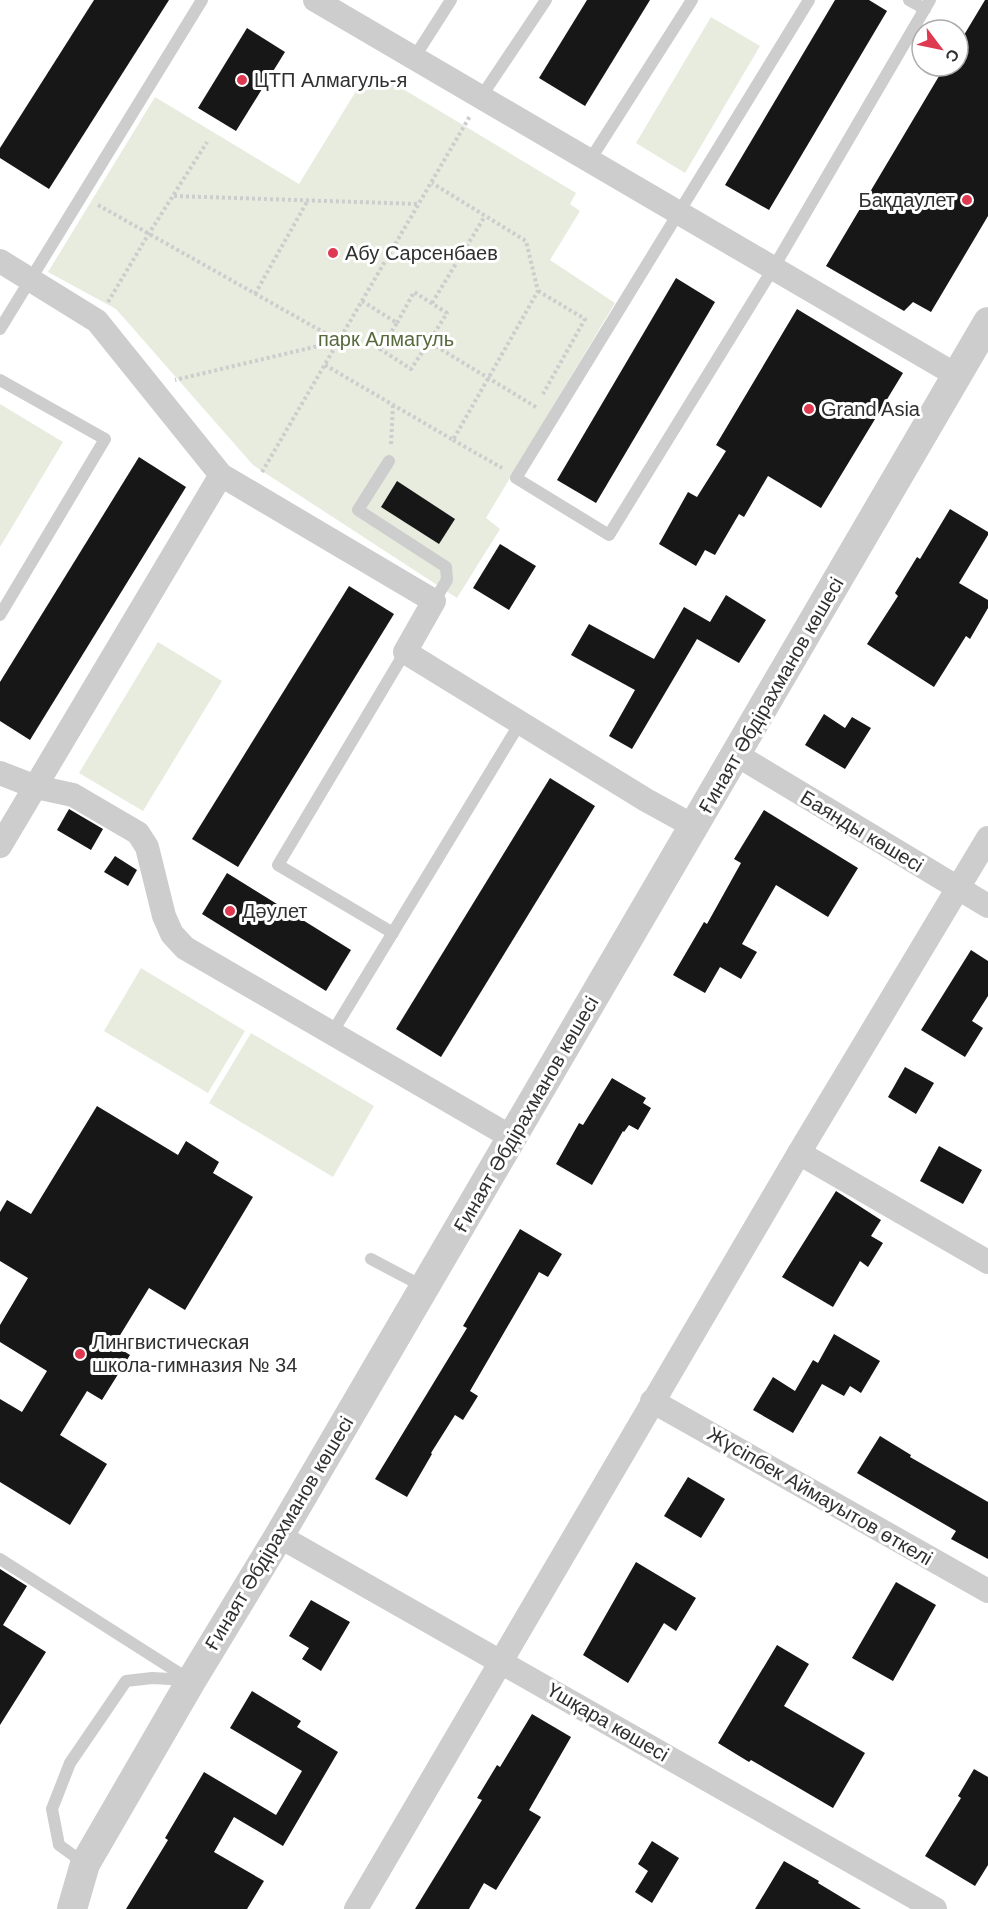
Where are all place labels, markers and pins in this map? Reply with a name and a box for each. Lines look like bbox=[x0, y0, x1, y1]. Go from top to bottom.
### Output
place label: ЦТП Алмагуль-я bbox=[254, 69, 407, 91]
marker: ЦТП Алмагуль-я bbox=[235, 73, 249, 87]
place label: Бақдаулет bbox=[859, 189, 955, 211]
marker: Бақдаулет bbox=[960, 193, 974, 207]
place label: Абу Сарсенбаев bbox=[345, 242, 498, 264]
marker: Абу Сарсенбаев bbox=[326, 246, 340, 260]
place label: Grand Asia bbox=[821, 398, 921, 420]
marker: Grand Asia bbox=[802, 402, 816, 416]
place label: Дәулет bbox=[242, 900, 308, 922]
marker: Дәулет bbox=[223, 904, 237, 918]
place label: Лингвистическая школа-гимназия № 34 bbox=[92, 1331, 297, 1376]
marker: Лингвистическая школа-гимназия № 34 bbox=[73, 1347, 87, 1361]

